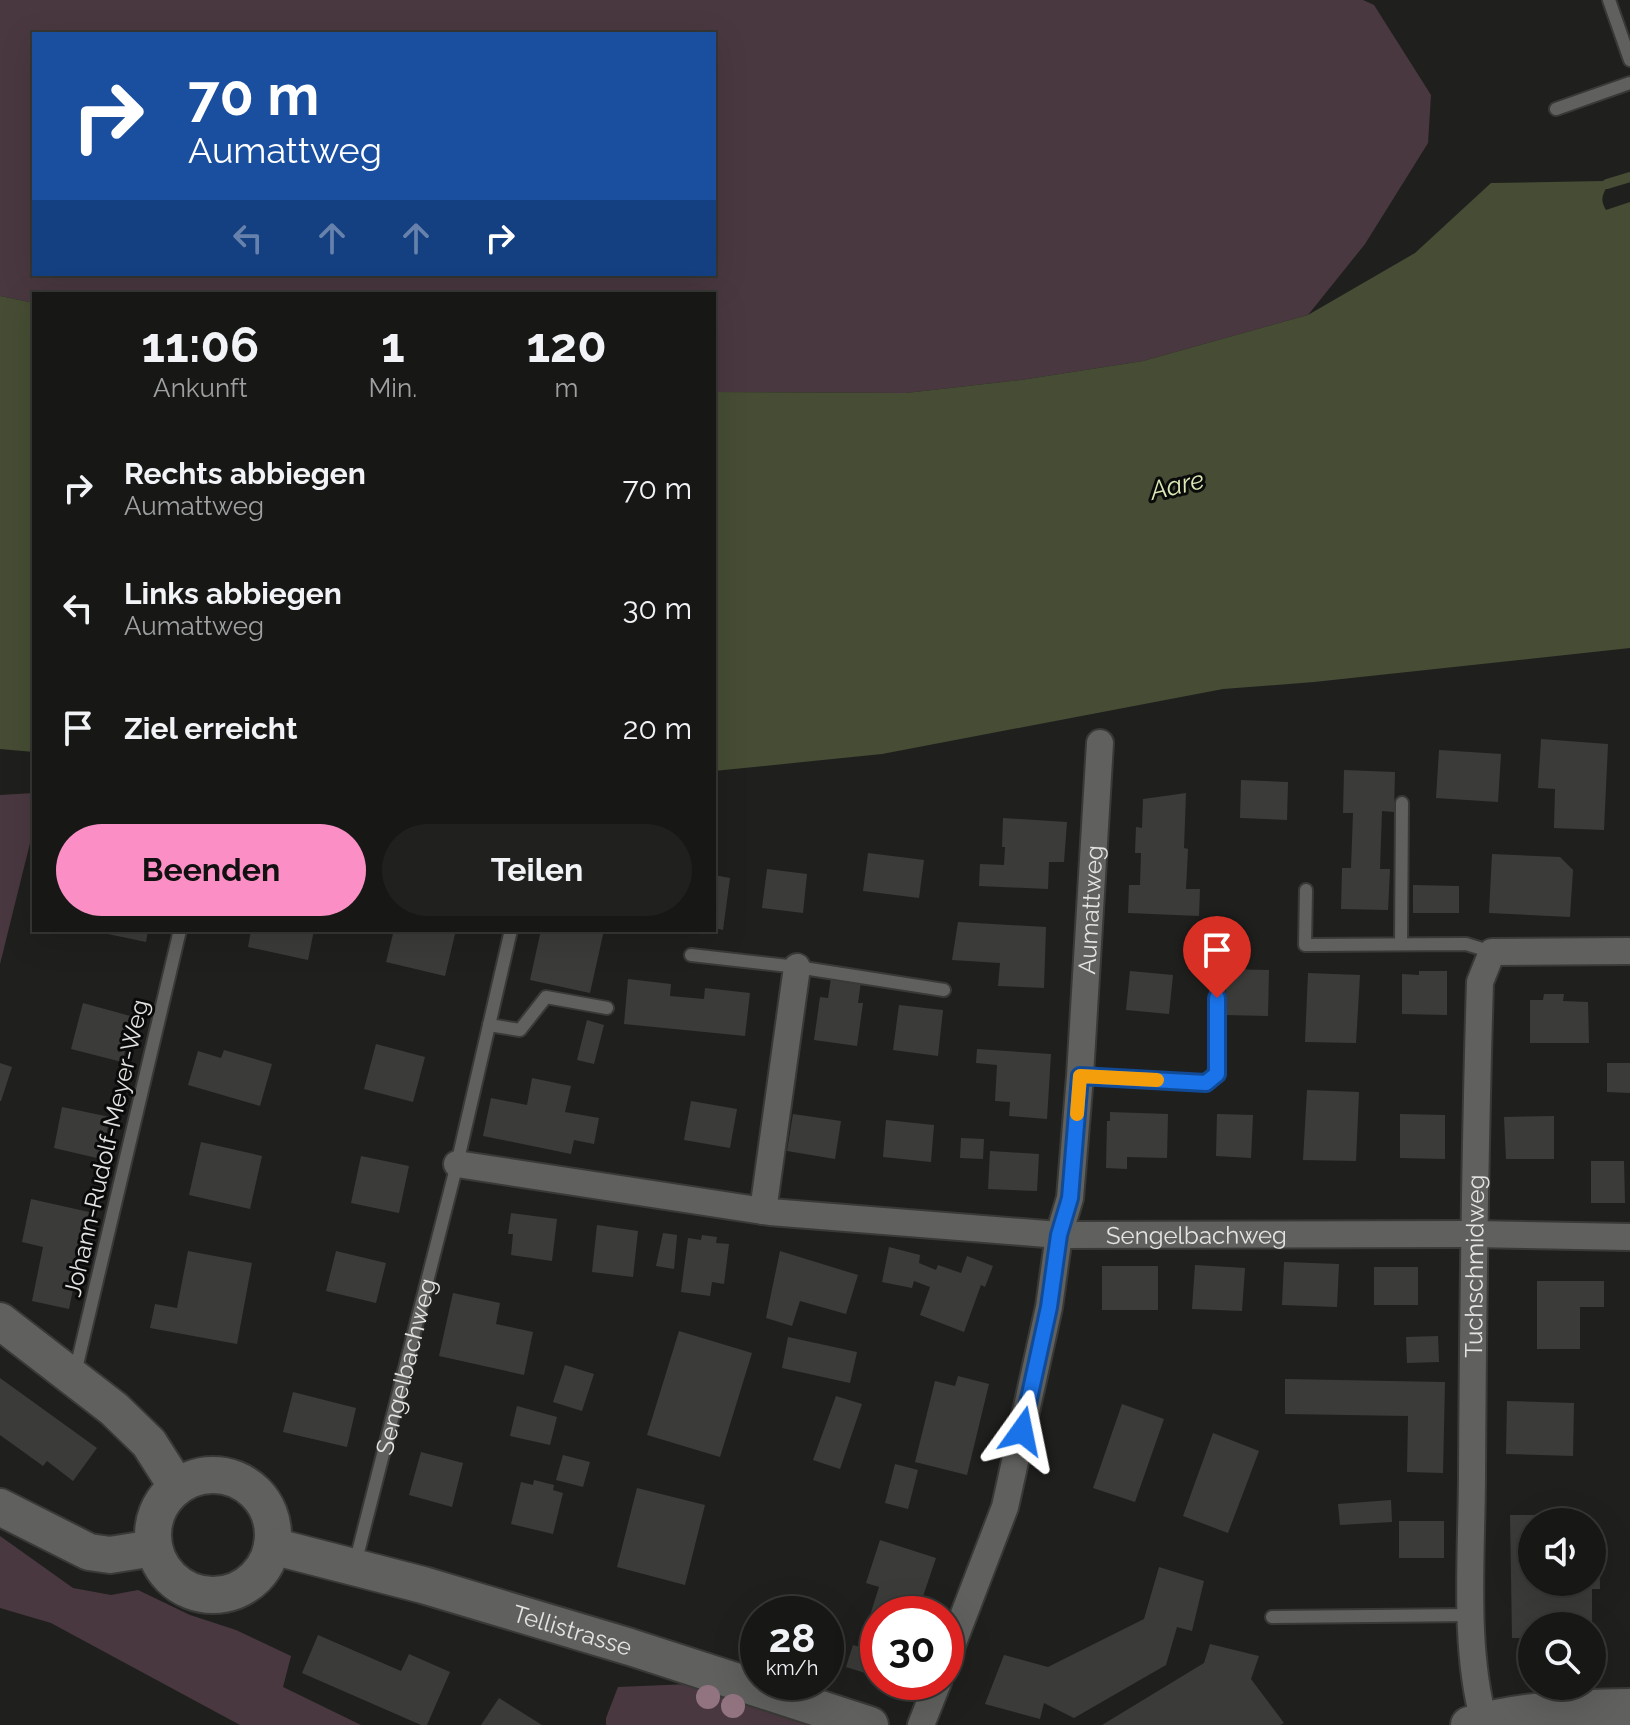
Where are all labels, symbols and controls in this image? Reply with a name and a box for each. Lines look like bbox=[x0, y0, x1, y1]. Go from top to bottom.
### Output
text: 70 m bbox=[188, 62, 319, 128]
icon: right bbox=[56, 64, 160, 168]
text: Aumattweg bbox=[188, 129, 382, 171]
icon: left bbox=[226, 216, 270, 260]
icon: ahead bbox=[310, 216, 354, 260]
icon: ahead bbox=[394, 216, 438, 260]
icon: right bbox=[478, 216, 522, 260]
text: 11:06 bbox=[141, 317, 259, 373]
text: 1 bbox=[381, 317, 405, 373]
text: 120 bbox=[526, 317, 607, 373]
text: Ankunft bbox=[153, 373, 247, 403]
text: Min. bbox=[369, 373, 417, 403]
text: m bbox=[555, 373, 578, 403]
text: Rechts abbiegen bbox=[124, 456, 366, 491]
water label: Aare bbox=[1145, 464, 1207, 506]
icon: right bbox=[56, 466, 100, 510]
text: 70 m bbox=[622, 471, 692, 506]
text: Aumattweg bbox=[124, 491, 264, 521]
text: Links abbiegen bbox=[124, 576, 342, 611]
icon: left bbox=[56, 586, 100, 630]
text: 30 m bbox=[622, 591, 692, 626]
text: Aumattweg bbox=[124, 611, 264, 641]
icon: arrive bbox=[56, 706, 100, 750]
text: Ziel erreicht bbox=[124, 711, 297, 746]
text: 20 m bbox=[623, 711, 692, 746]
button: Beenden bbox=[56, 824, 366, 916]
button: Teilen bbox=[382, 824, 692, 916]
street label: Aumattweg bbox=[1072, 844, 1108, 975]
pin bbox=[1183, 916, 1251, 998]
icon: arrive bbox=[1195, 928, 1239, 972]
street label: Johann-Rudolf-Meyer-Weg bbox=[58, 997, 154, 1299]
street label: Tuchschmidweg bbox=[1458, 1174, 1490, 1358]
street label: Sengelbachweg bbox=[1106, 1220, 1287, 1249]
street label: Sengelbachweg bbox=[369, 1275, 442, 1458]
position arrow bbox=[980, 1389, 1064, 1473]
map controls bbox=[1518, 1508, 1606, 1700]
button: sound bbox=[1518, 1508, 1606, 1596]
speed limit sign: 30 bbox=[860, 1596, 964, 1700]
street label: Tellistrasse bbox=[510, 1598, 635, 1661]
button: search bbox=[1518, 1612, 1606, 1700]
text: 28 bbox=[769, 1614, 815, 1661]
text: km/h bbox=[766, 1656, 818, 1680]

